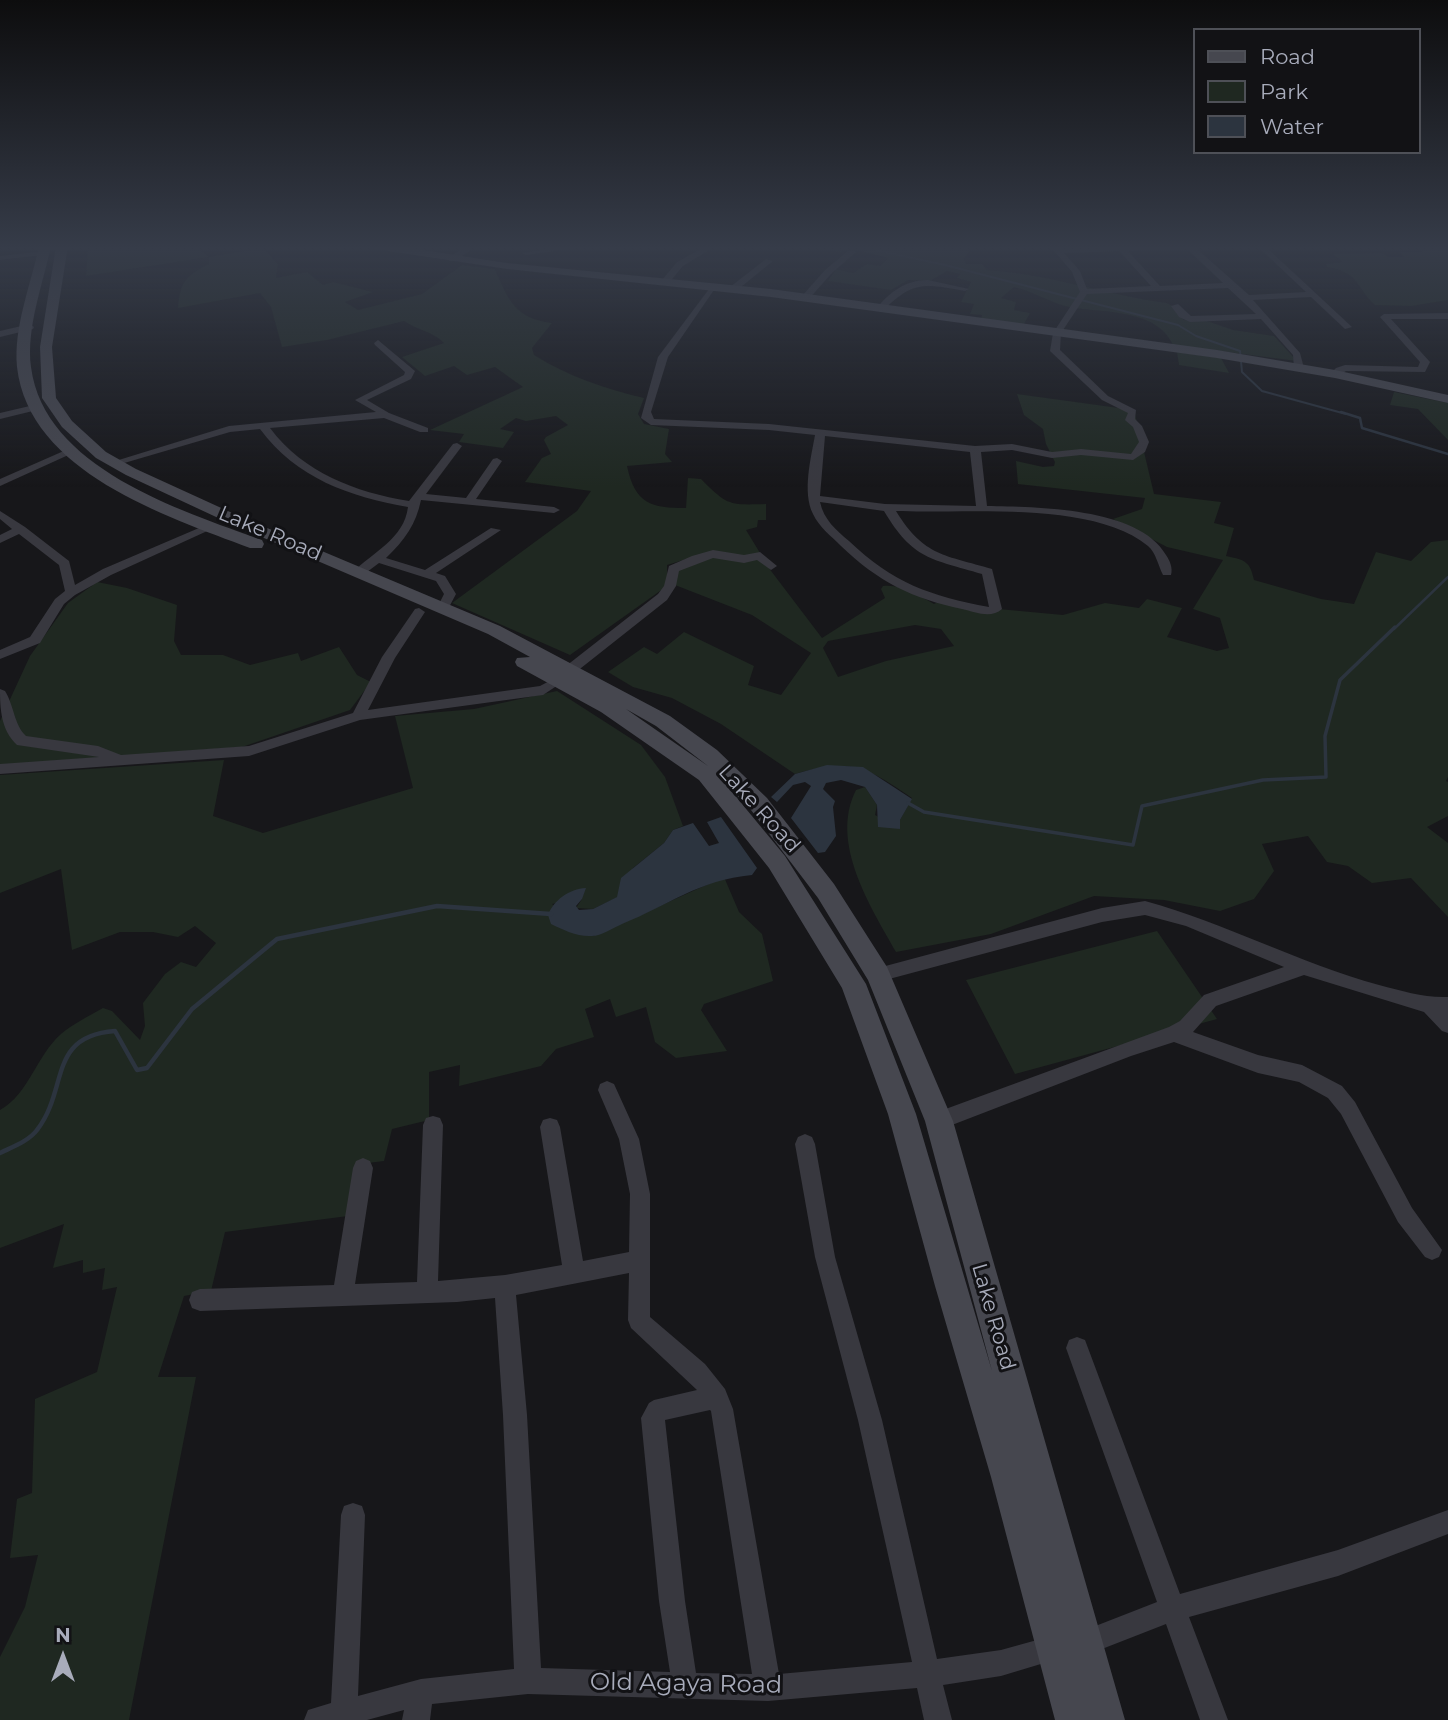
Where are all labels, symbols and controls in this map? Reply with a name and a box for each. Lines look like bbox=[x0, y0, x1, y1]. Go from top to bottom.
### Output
legend bbox=[1192, 28, 1420, 154]
text: Road bbox=[1260, 44, 1315, 69]
text: Park bbox=[1260, 79, 1308, 104]
text: Water bbox=[1260, 114, 1324, 139]
street label: Lake Road bbox=[214, 501, 326, 567]
street label: Lake Road bbox=[713, 760, 805, 858]
street label: Lake Road bbox=[966, 1261, 1020, 1373]
north arrow bbox=[28, 1622, 98, 1692]
text: N bbox=[55, 1624, 71, 1647]
street label: Old Agaya Road bbox=[590, 1668, 782, 1700]

